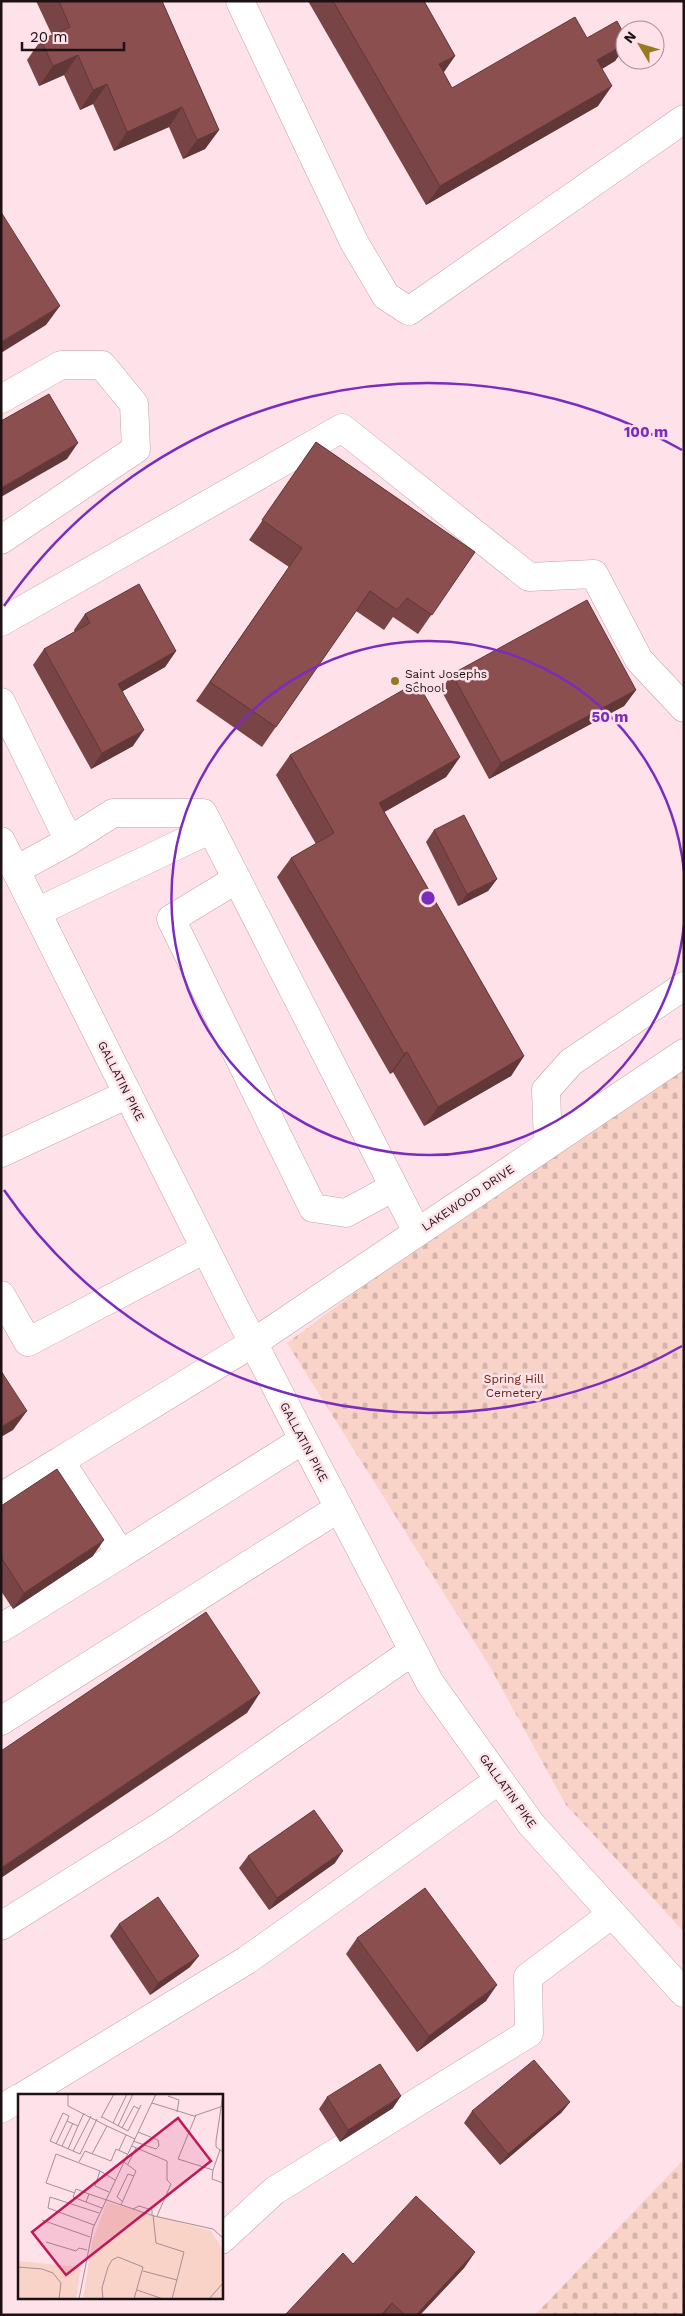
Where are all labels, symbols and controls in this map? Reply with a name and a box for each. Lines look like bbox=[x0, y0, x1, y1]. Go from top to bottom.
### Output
scale bar bbox=[22, 20, 125, 52]
north arrow bbox=[615, 20, 665, 70]
text: 20 m bbox=[30, 28, 68, 46]
text: N bbox=[620, 28, 639, 46]
text: 100 m bbox=[624, 423, 668, 441]
place label: Saint Josephs School bbox=[405, 667, 487, 695]
marker: Saint Josephs School bbox=[389, 675, 401, 687]
text: 50 m bbox=[592, 708, 628, 726]
centre of rings bbox=[419, 889, 437, 907]
street label: GALLATIN PIKE bbox=[95, 1039, 147, 1124]
street label: LAKEWOOD DRIVE bbox=[419, 1162, 517, 1234]
park label: Spring Hill Cemetery bbox=[484, 1372, 545, 1400]
street label: GALLATIN PIKE bbox=[277, 1400, 331, 1484]
street label: GALLATIN PIKE bbox=[477, 1751, 540, 1831]
inset map bbox=[18, 2094, 222, 2298]

